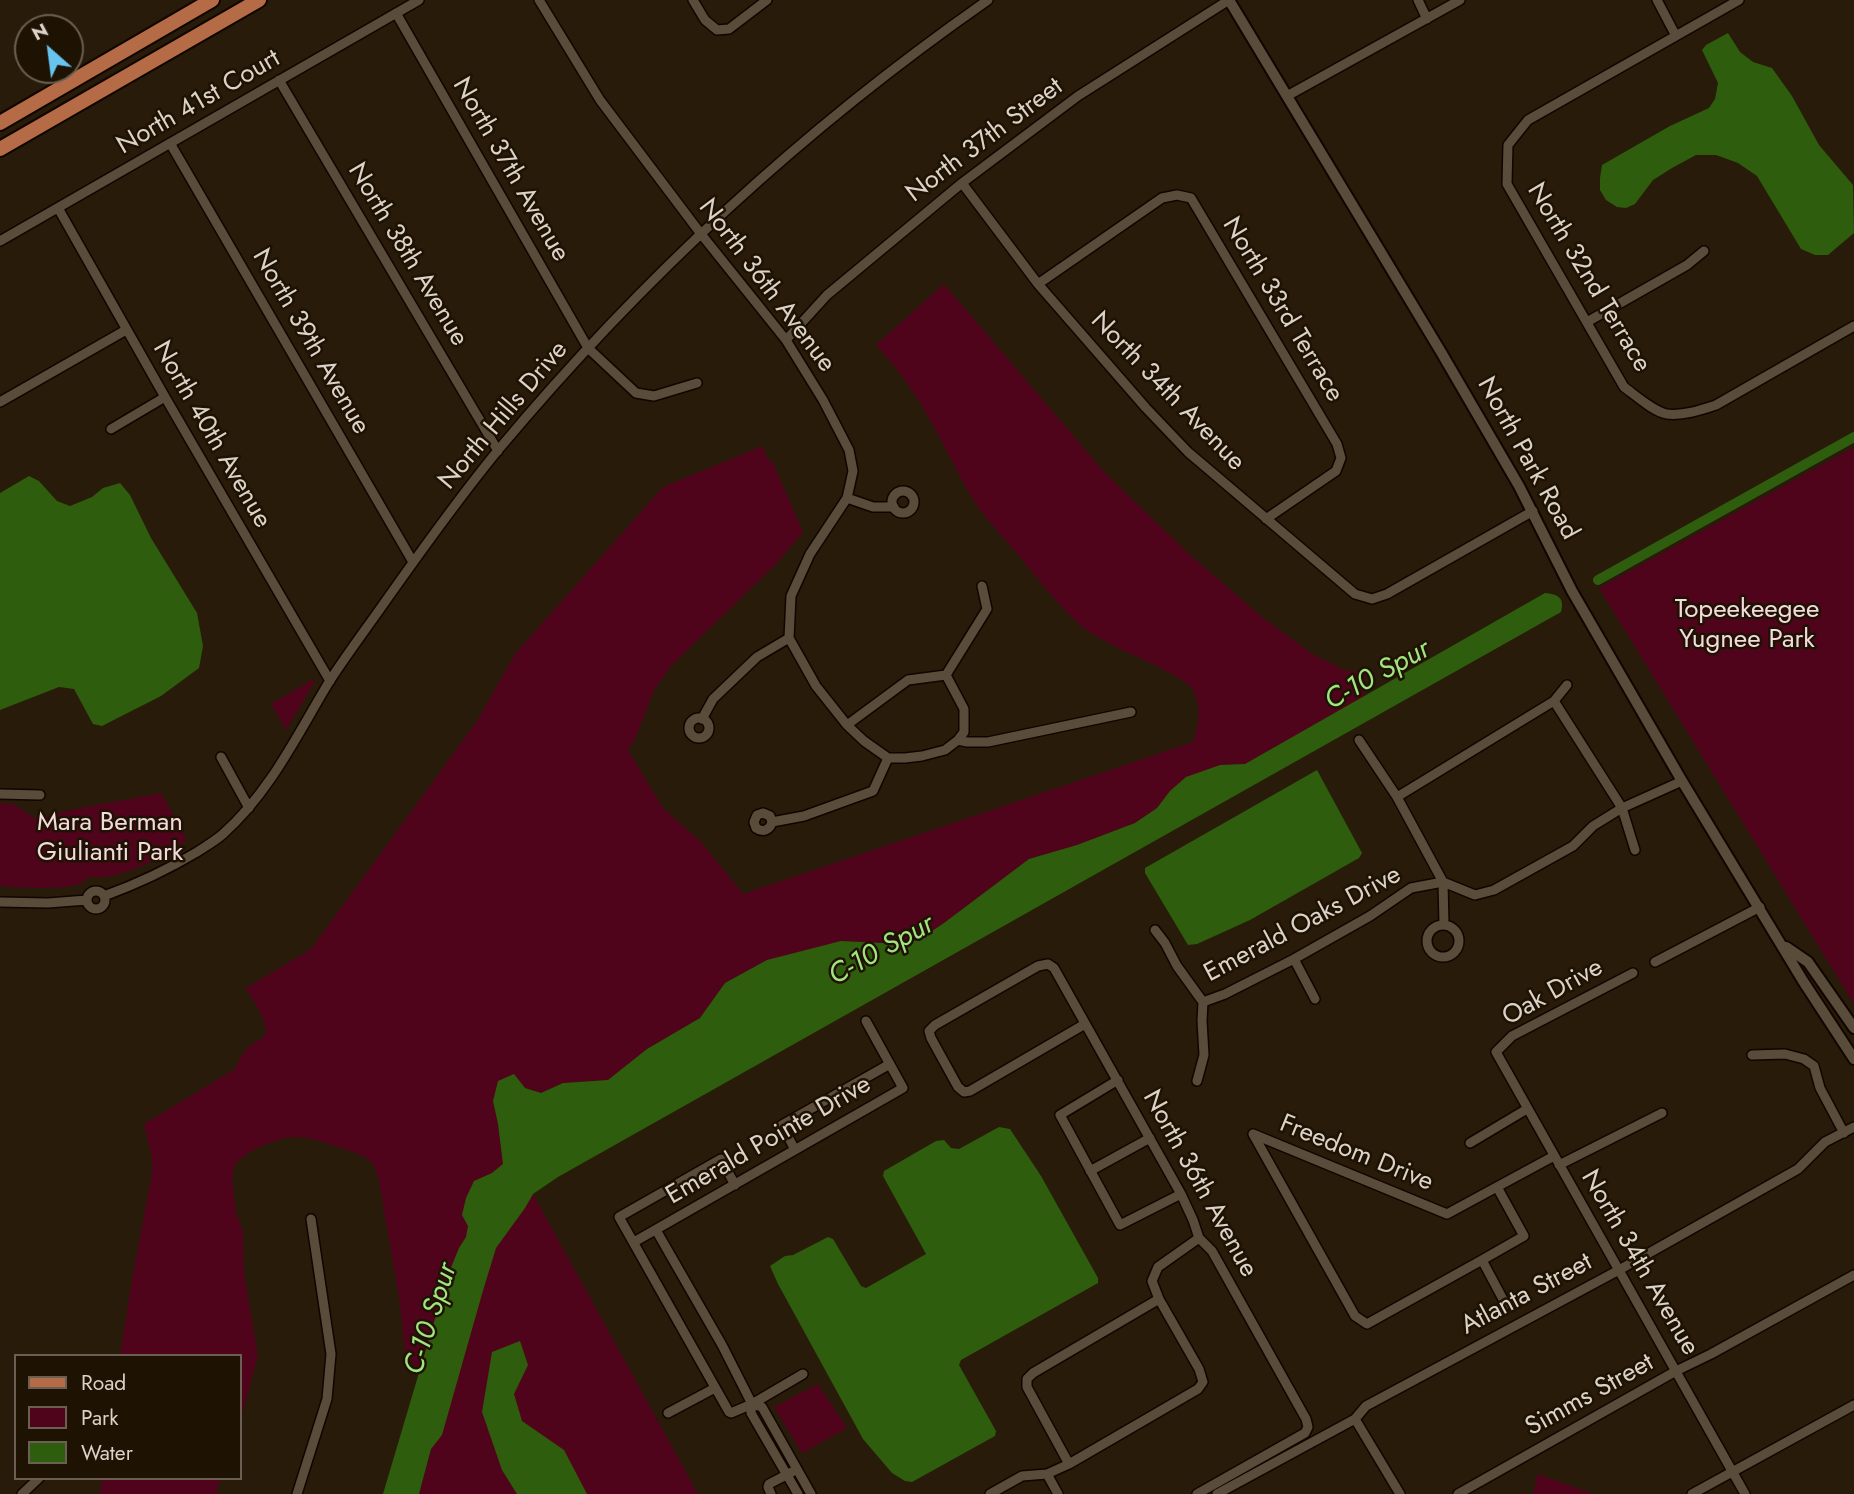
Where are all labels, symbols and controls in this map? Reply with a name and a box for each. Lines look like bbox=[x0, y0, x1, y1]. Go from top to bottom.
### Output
north arrow bbox=[14, 14, 84, 84]
text: N bbox=[27, 16, 53, 47]
street label: North 41st Court bbox=[112, 44, 286, 162]
street label: North 37th Street bbox=[900, 72, 1070, 210]
street label: North 37th Avenue bbox=[445, 73, 575, 267]
street label: North 38th Avenue bbox=[340, 158, 474, 352]
street label: North 32nd Terrace bbox=[1519, 178, 1657, 378]
street label: North 36th Avenue bbox=[691, 193, 841, 379]
street label: North 33rd Terrace bbox=[1215, 212, 1349, 408]
street label: North 39th Avenue bbox=[244, 244, 376, 440]
street label: North 34th Avenue bbox=[1083, 306, 1251, 478]
street label: North Hills Drive bbox=[433, 335, 575, 497]
street label: North 40th Avenue bbox=[145, 336, 277, 534]
street label: North Park Road bbox=[1469, 372, 1585, 546]
park label: Topeekeegee Yugnee Park bbox=[1675, 595, 1819, 656]
water label: C-10 Spur bbox=[1319, 633, 1437, 719]
park label: Mara Berman Giulianti Park bbox=[37, 808, 183, 870]
street label: Emerald Oaks Drive bbox=[1199, 860, 1407, 990]
water label: C-10 Spur bbox=[823, 908, 941, 994]
street label: Oak Drive bbox=[1497, 953, 1609, 1033]
street label: Emerald Pointe Drive bbox=[661, 1070, 877, 1212]
street label: North 36th Avenue bbox=[1135, 1085, 1263, 1283]
street label: Freedom Drive bbox=[1275, 1109, 1437, 1199]
street label: North 34th Avenue bbox=[1573, 1165, 1705, 1361]
street label: Atlanta Street bbox=[1456, 1247, 1598, 1343]
water label: C-10 Spur bbox=[398, 1259, 466, 1379]
street label: Simms Street bbox=[1520, 1348, 1660, 1444]
legend bbox=[14, 1354, 242, 1480]
text: Road bbox=[81, 1368, 126, 1398]
text: Park bbox=[81, 1403, 118, 1433]
text: Water bbox=[81, 1438, 133, 1468]

